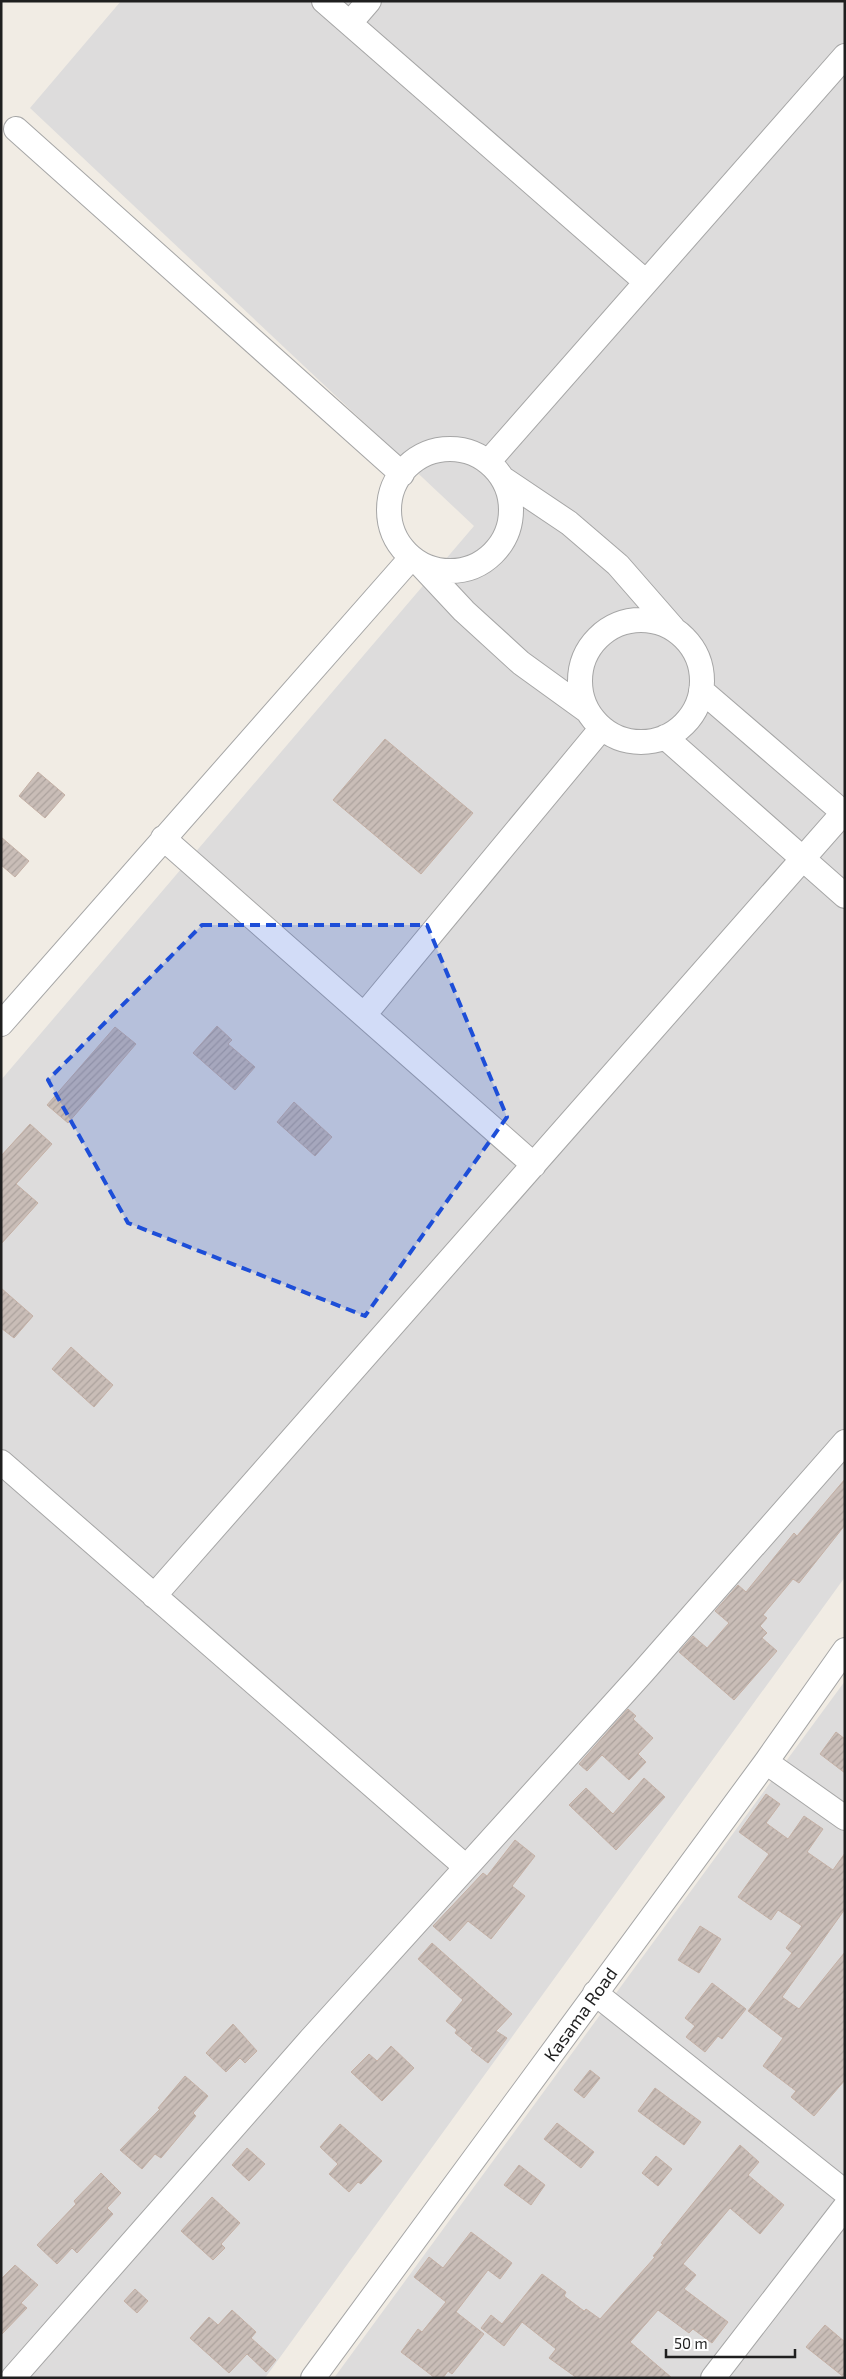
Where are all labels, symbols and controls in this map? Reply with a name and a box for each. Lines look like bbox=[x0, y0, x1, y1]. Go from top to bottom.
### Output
street label: Kasama Road bbox=[539, 1963, 621, 2065]
scale bar bbox=[666, 2326, 795, 2358]
text: 50 m bbox=[674, 2334, 708, 2352]

